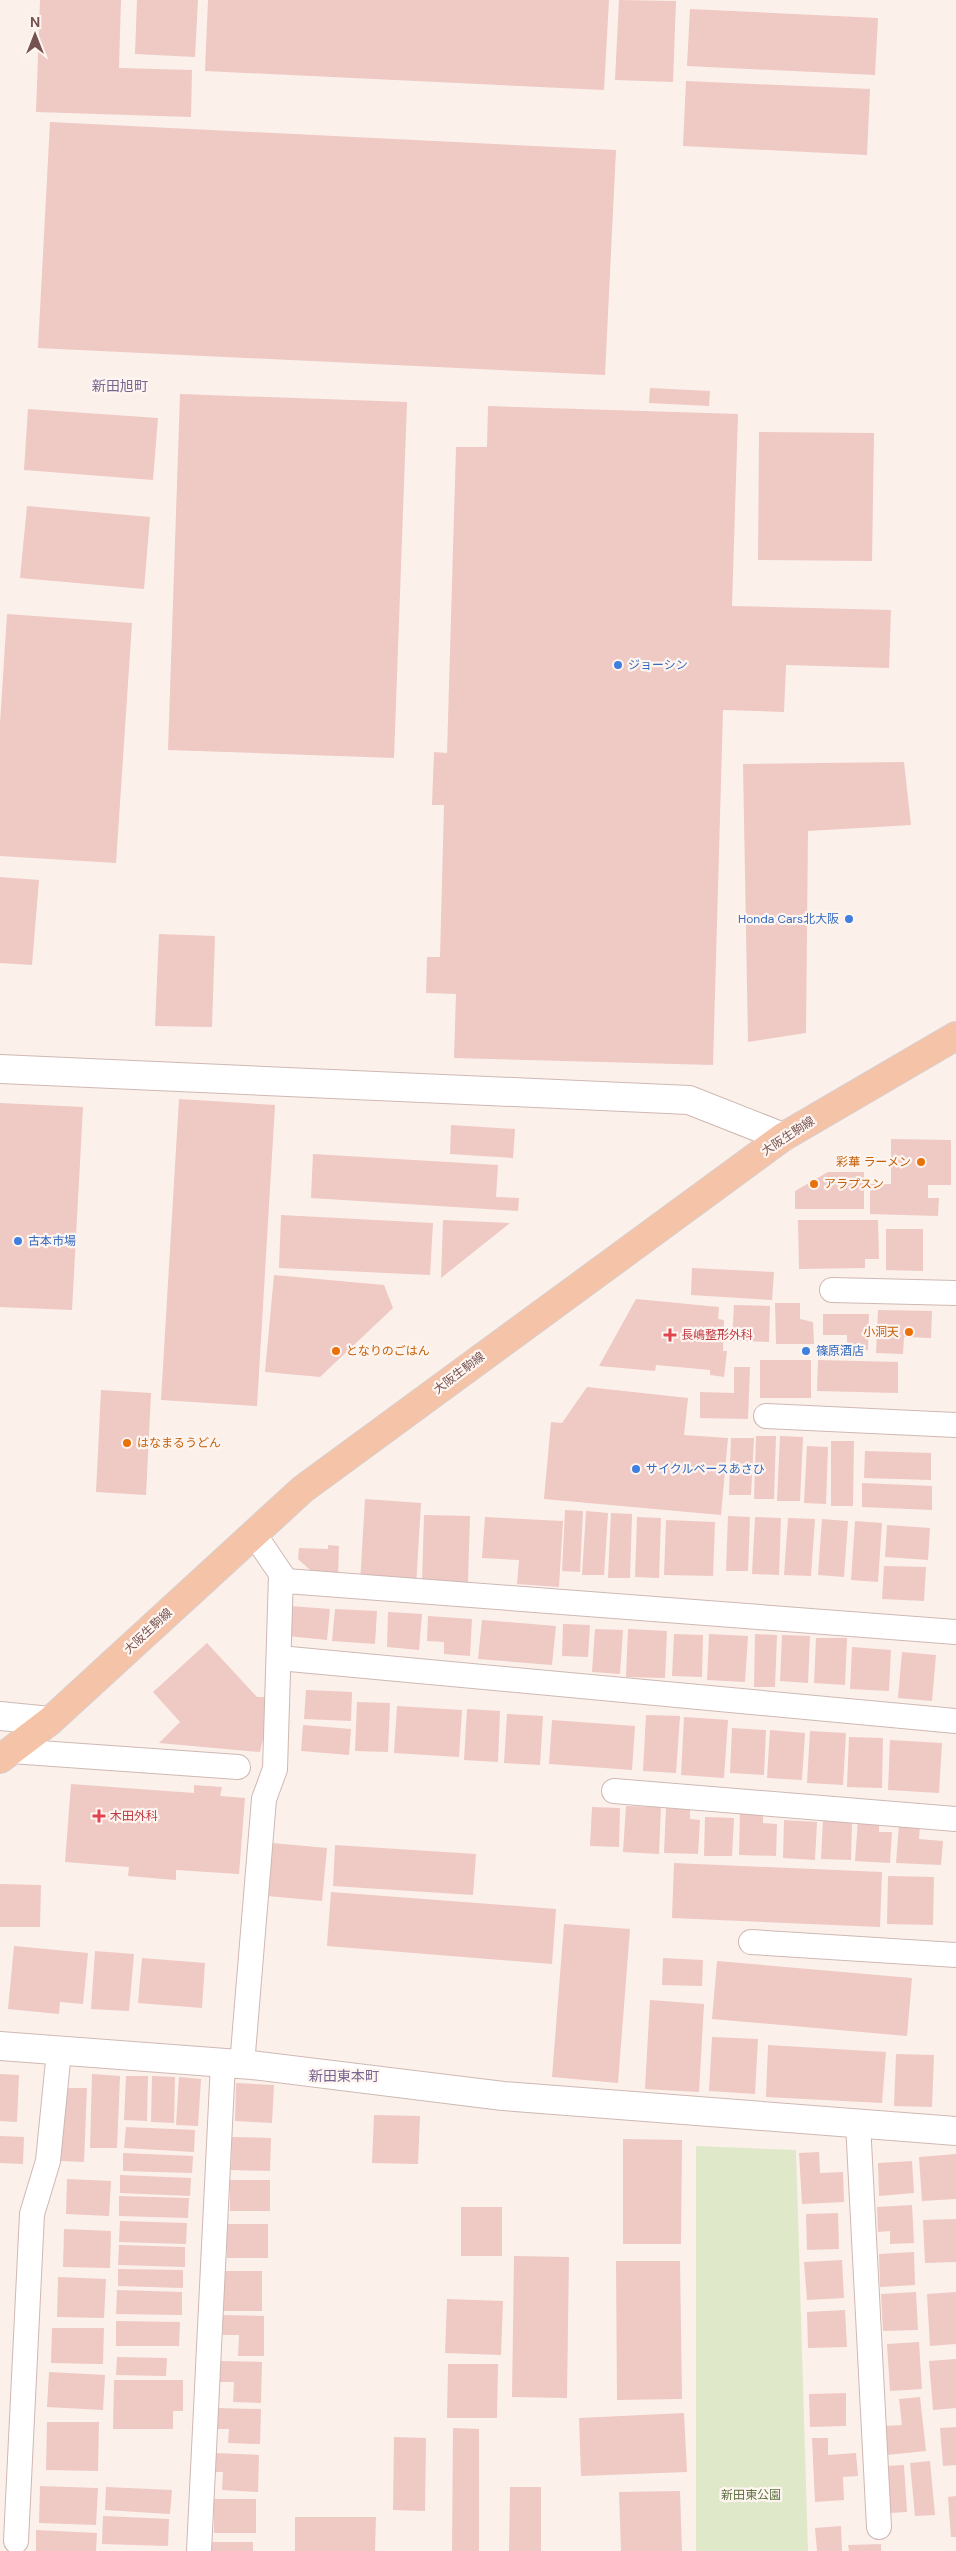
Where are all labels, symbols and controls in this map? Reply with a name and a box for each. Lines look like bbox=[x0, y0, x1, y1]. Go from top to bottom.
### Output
north arrow bbox=[10, 10, 60, 60]
text: N bbox=[30, 13, 40, 31]
district label: 新田旭町 bbox=[92, 377, 148, 395]
place label: ジョーシン bbox=[628, 657, 688, 673]
marker: ジョーシン bbox=[612, 659, 624, 671]
place label: Honda Cars北大阪 bbox=[738, 911, 839, 927]
marker: Honda Cars北大阪 bbox=[843, 913, 855, 925]
street label: 大阪生駒線 bbox=[758, 1113, 818, 1159]
place label: 彩華 ラーメン bbox=[836, 1154, 911, 1170]
marker: 彩華 ラーメン bbox=[915, 1156, 927, 1168]
place label: アラプスン bbox=[824, 1176, 884, 1192]
marker: アラプスン bbox=[808, 1178, 820, 1190]
place label: 古本市場 bbox=[28, 1233, 76, 1249]
marker: 古本市場 bbox=[12, 1235, 24, 1247]
place label: 小洞天 bbox=[863, 1324, 899, 1340]
marker: 小洞天 bbox=[903, 1326, 915, 1338]
place label: 長嶋整形外科 bbox=[681, 1327, 753, 1343]
marker: 長嶋整形外科 bbox=[663, 1328, 677, 1342]
place label: となりのごはん bbox=[346, 1343, 430, 1359]
place label: 篠原酒店 bbox=[816, 1343, 864, 1359]
marker: となりのごはん bbox=[330, 1345, 342, 1357]
marker: 篠原酒店 bbox=[800, 1345, 812, 1357]
street label: 大阪生駒線 bbox=[430, 1349, 488, 1397]
place label: はなまるうどん bbox=[137, 1435, 221, 1451]
marker: はなまるうどん bbox=[121, 1437, 133, 1449]
place label: サイクルベースあさひ bbox=[646, 1461, 765, 1477]
marker: サイクルベースあさひ bbox=[630, 1463, 642, 1475]
street label: 大阪生駒線 bbox=[121, 1605, 175, 1657]
place label: 木田外科 bbox=[110, 1808, 158, 1824]
marker: 木田外科 bbox=[92, 1809, 106, 1823]
district label: 新田東本町 bbox=[309, 2067, 379, 2085]
park label: 新田東公園 bbox=[721, 2487, 781, 2503]

